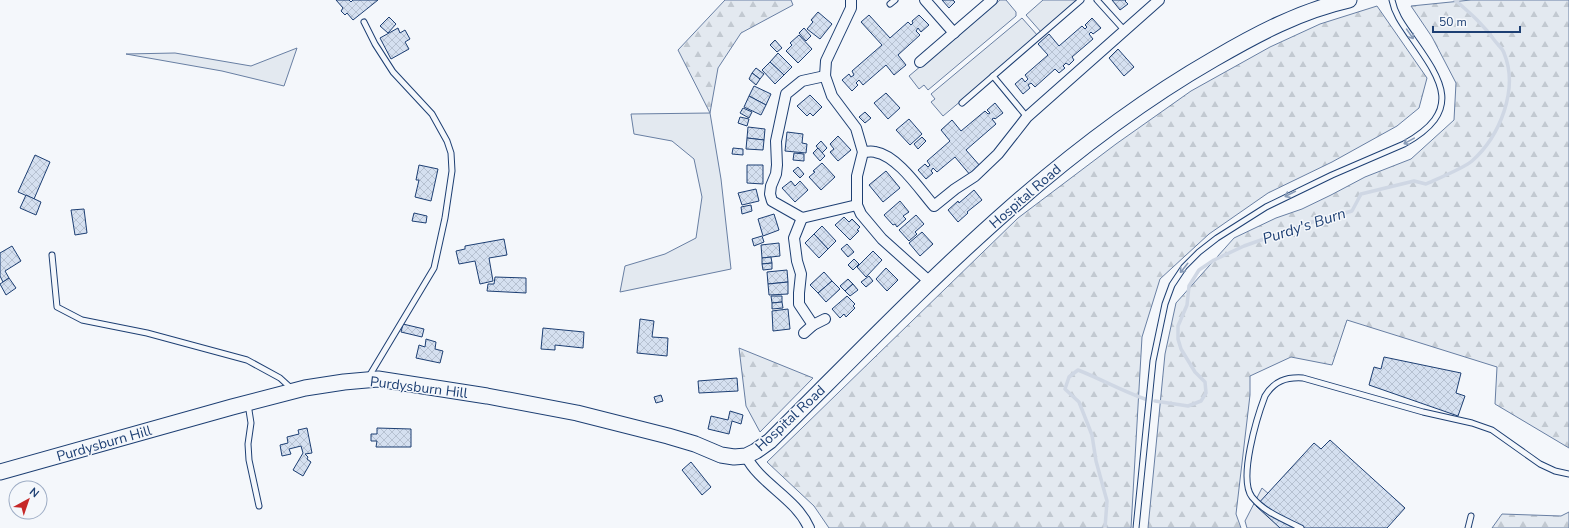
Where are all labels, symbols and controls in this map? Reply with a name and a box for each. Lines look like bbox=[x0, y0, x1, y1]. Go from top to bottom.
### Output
scale bar bbox=[1433, 8, 1520, 34]
text: 50 m bbox=[1439, 14, 1467, 30]
one-way arrow bbox=[1406, 29, 1414, 40]
one-way arrow bbox=[1403, 137, 1415, 145]
street label: Hospital Road bbox=[985, 160, 1065, 233]
one-way arrow bbox=[1285, 191, 1297, 198]
water label: Purdy's Burn bbox=[1260, 203, 1348, 249]
one-way arrow bbox=[1180, 262, 1188, 273]
street label: Purdysburn Hill bbox=[369, 372, 470, 403]
street label: Hospital Road bbox=[751, 381, 829, 456]
street label: Purdysburn Hill bbox=[54, 421, 155, 466]
north arrow bbox=[8, 480, 48, 520]
text: N bbox=[26, 484, 42, 501]

